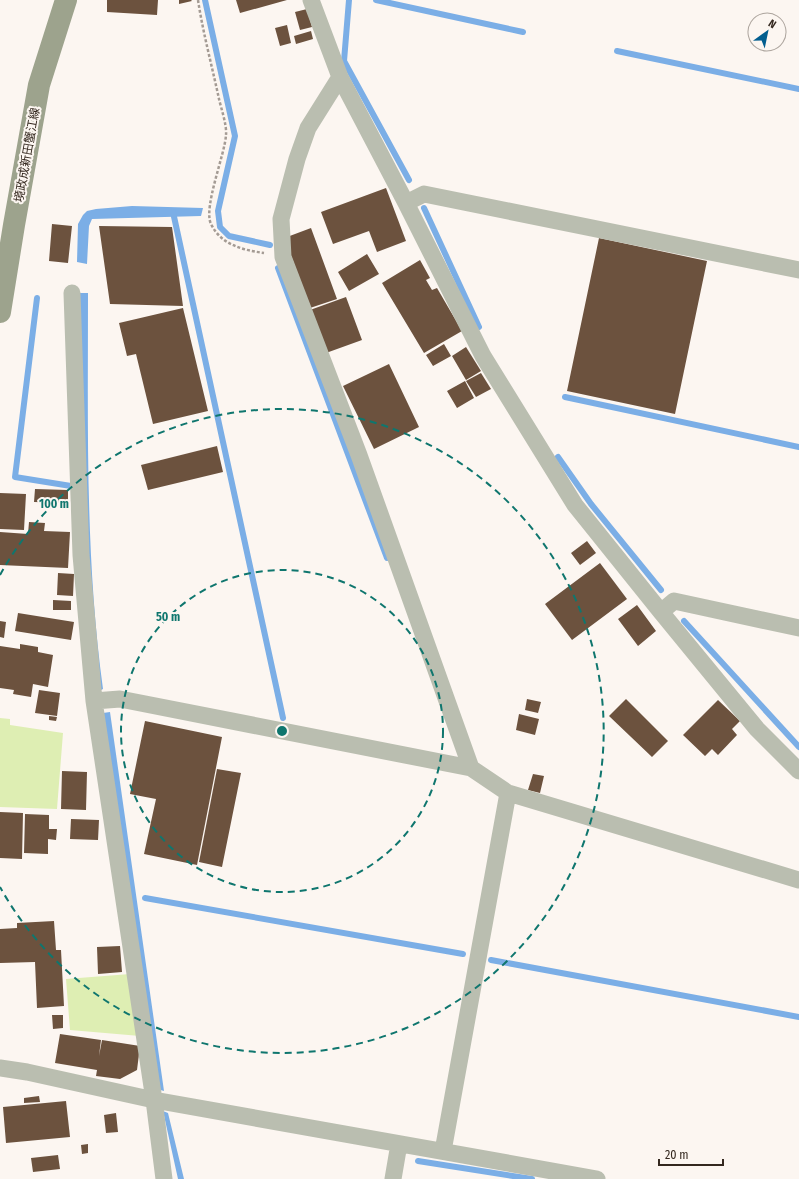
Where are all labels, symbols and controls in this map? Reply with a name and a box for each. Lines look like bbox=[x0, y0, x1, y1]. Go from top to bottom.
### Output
north arrow bbox=[747, 12, 787, 52]
text: N bbox=[766, 17, 778, 31]
street label: 境政成新田蟹江線 bbox=[12, 107, 42, 203]
text: 100 m bbox=[39, 497, 69, 511]
text: 50 m bbox=[156, 610, 180, 624]
centre of rings bbox=[275, 724, 289, 738]
scale bar bbox=[659, 1141, 723, 1167]
text: 20 m bbox=[665, 1148, 689, 1162]

